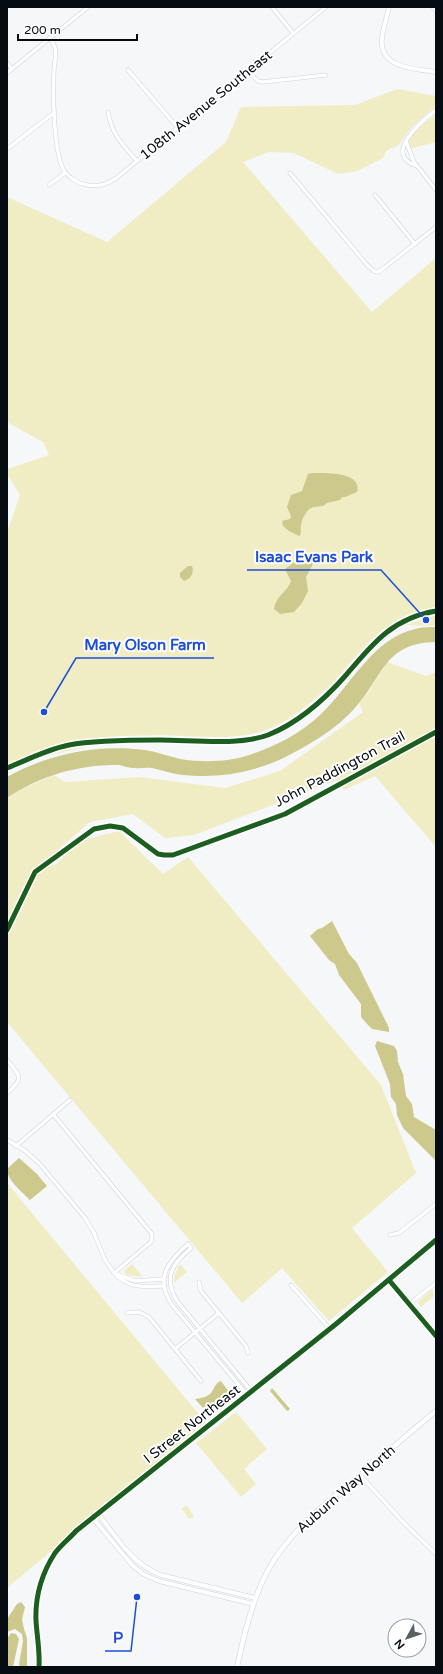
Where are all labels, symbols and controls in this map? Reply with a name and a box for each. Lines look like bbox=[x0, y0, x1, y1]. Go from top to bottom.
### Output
scale bar bbox=[18, 16, 137, 42]
text: 200 m bbox=[24, 23, 61, 37]
street label: 108th Avenue Southeast bbox=[137, 46, 276, 164]
callout: Isaac Evans Park bbox=[247, 543, 381, 570]
text: Isaac Evans Park bbox=[255, 548, 373, 566]
callout: Mary Olson Farm bbox=[76, 631, 214, 658]
text: Mary Olson Farm bbox=[84, 636, 206, 655]
street label: John Paddington Trail bbox=[272, 727, 408, 811]
street label: I Street Northeast bbox=[140, 1381, 244, 1467]
street label: Auburn Way North bbox=[293, 1442, 399, 1536]
north arrow bbox=[387, 1618, 427, 1658]
callout: P bbox=[105, 1624, 131, 1651]
text: P bbox=[113, 1629, 123, 1647]
text: N bbox=[392, 1637, 408, 1652]

